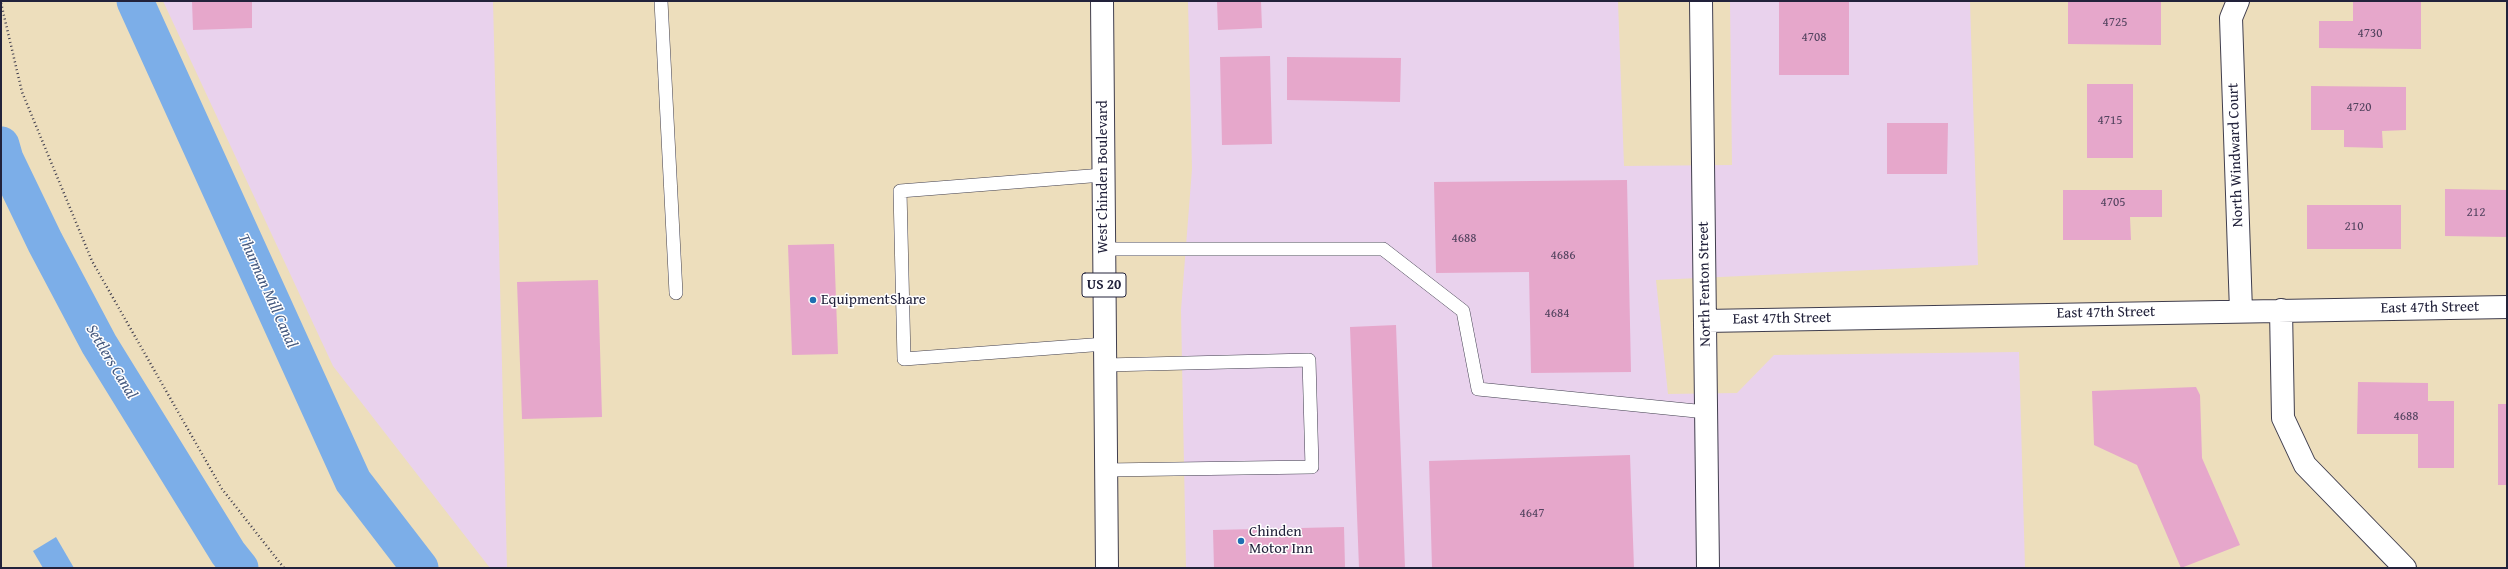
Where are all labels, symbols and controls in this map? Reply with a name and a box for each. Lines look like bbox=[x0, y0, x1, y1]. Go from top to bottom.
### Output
house number: 4725 bbox=[2102, 15, 2128, 31]
house number: 4730 bbox=[2357, 26, 2383, 42]
house number: 4708 bbox=[1801, 30, 1827, 46]
street label: North Windward Court bbox=[2224, 83, 2248, 227]
street label: West Chinden Boulevard bbox=[1094, 100, 1112, 254]
house number: 4720 bbox=[2346, 100, 2372, 116]
house number: 4715 bbox=[2097, 113, 2123, 129]
house number: 4705 bbox=[2100, 195, 2126, 211]
house number: 212 bbox=[2467, 205, 2485, 221]
house number: 210 bbox=[2345, 219, 2363, 235]
street label: North Fenton Street bbox=[1695, 221, 1715, 347]
water label: Thurman Mill Canal bbox=[233, 231, 301, 351]
house number: 4688 bbox=[1451, 231, 1477, 247]
house number: 4686 bbox=[1550, 248, 1576, 264]
road number: US 20 bbox=[1082, 273, 1126, 297]
place label: EquipmentShare bbox=[821, 291, 926, 309]
marker: EquipmentShare bbox=[808, 295, 818, 305]
street label: East 47th Street bbox=[2381, 298, 2479, 318]
street label: East 47th Street bbox=[2057, 303, 2155, 323]
house number: 4684 bbox=[1544, 306, 1570, 322]
street label: East 47th Street bbox=[1733, 309, 1831, 329]
water label: Settlers Canal bbox=[81, 321, 141, 403]
house number: 4688 bbox=[2393, 409, 2419, 425]
house number: 4647 bbox=[1519, 506, 1545, 522]
place label: Chinden Motor Inn bbox=[1249, 523, 1313, 558]
marker: Chinden Motor Inn bbox=[1236, 536, 1246, 546]

